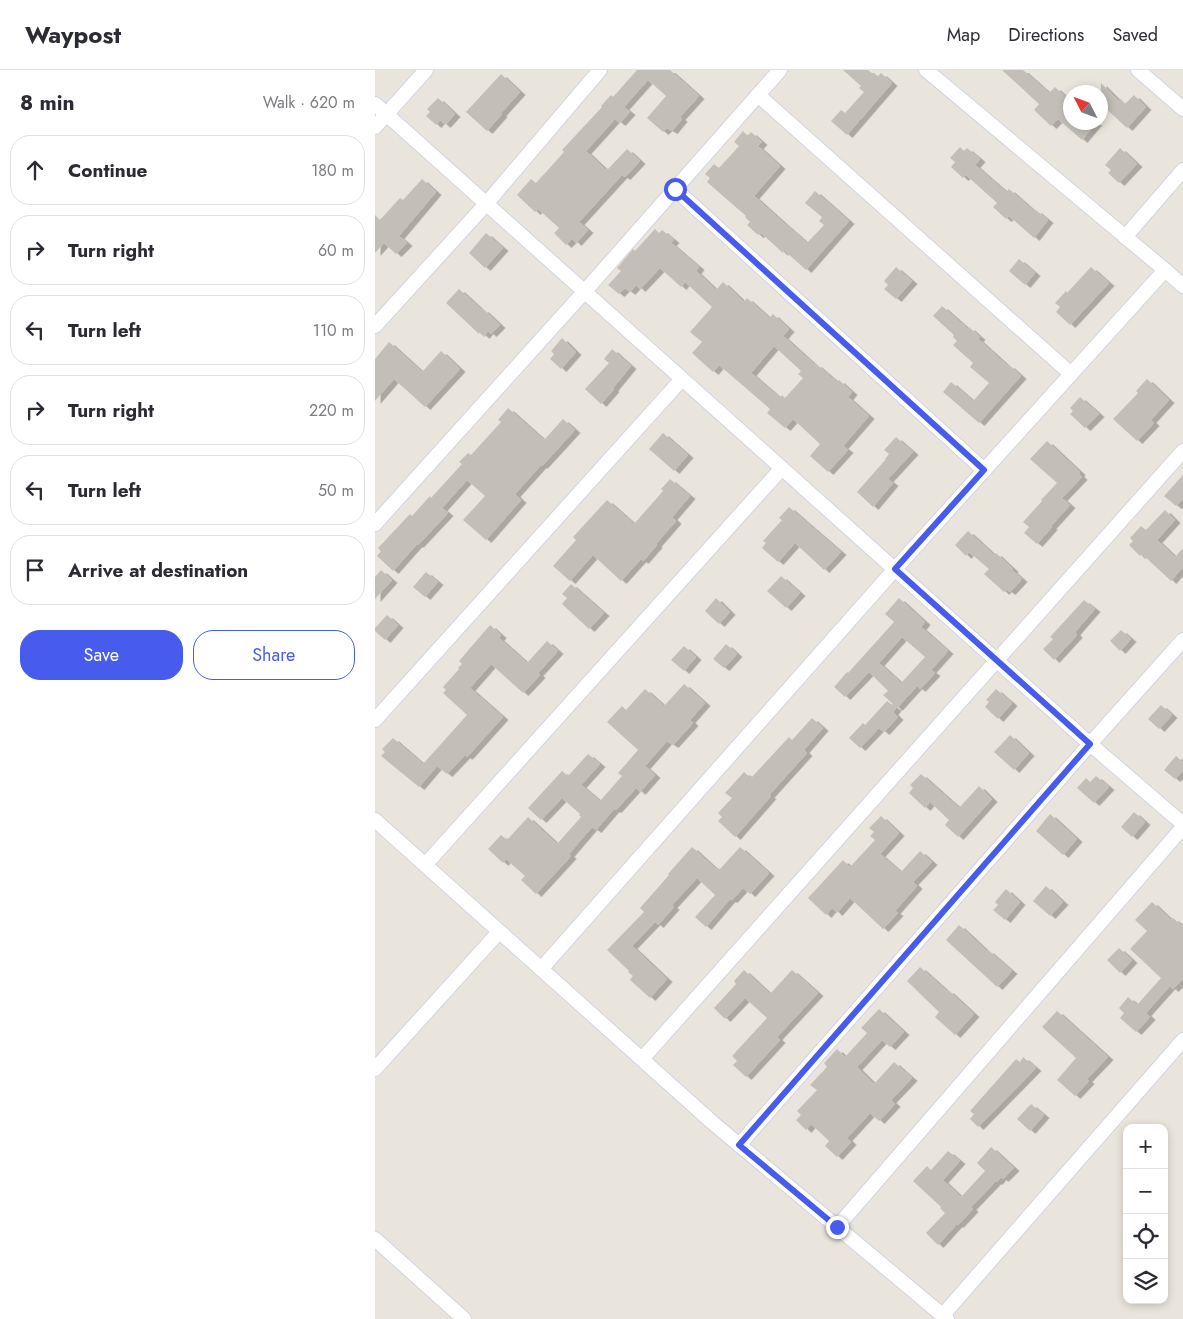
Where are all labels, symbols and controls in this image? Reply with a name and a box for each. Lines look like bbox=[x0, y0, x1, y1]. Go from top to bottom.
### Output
text: Waypost bbox=[25, 17, 121, 52]
text: Map bbox=[947, 22, 980, 48]
text: Directions bbox=[1008, 22, 1084, 48]
text: Saved bbox=[1112, 22, 1158, 48]
north arrow bbox=[1063, 85, 1108, 130]
text: 8 min bbox=[20, 88, 75, 118]
text: Walk · 620 m bbox=[263, 91, 355, 114]
icon: ahead bbox=[21, 156, 49, 184]
text: Continue bbox=[68, 157, 147, 184]
text: 180 m bbox=[311, 159, 354, 182]
route start bbox=[664, 178, 687, 201]
icon: right bbox=[21, 236, 49, 264]
text: Turn right bbox=[68, 237, 154, 264]
text: 60 m bbox=[318, 239, 354, 262]
icon: left bbox=[21, 316, 49, 344]
text: Turn left bbox=[68, 317, 141, 344]
text: 110 m bbox=[313, 319, 354, 342]
icon: right bbox=[21, 396, 49, 424]
text: Turn right bbox=[68, 397, 154, 424]
text: 220 m bbox=[309, 399, 354, 422]
icon: left bbox=[21, 476, 49, 504]
text: Turn left bbox=[68, 477, 141, 504]
text: 50 m bbox=[318, 479, 354, 502]
icon: arrive bbox=[21, 556, 49, 584]
text: Arrive at destination bbox=[68, 557, 248, 584]
button: Save bbox=[20, 630, 183, 680]
button: Share bbox=[193, 630, 355, 680]
map controls bbox=[1123, 1124, 1168, 1304]
button: + bbox=[1123, 1124, 1168, 1169]
button: − bbox=[1123, 1169, 1168, 1214]
button: locate bbox=[1123, 1214, 1168, 1259]
route end bbox=[826, 1216, 849, 1239]
button: layers bbox=[1123, 1259, 1168, 1304]

